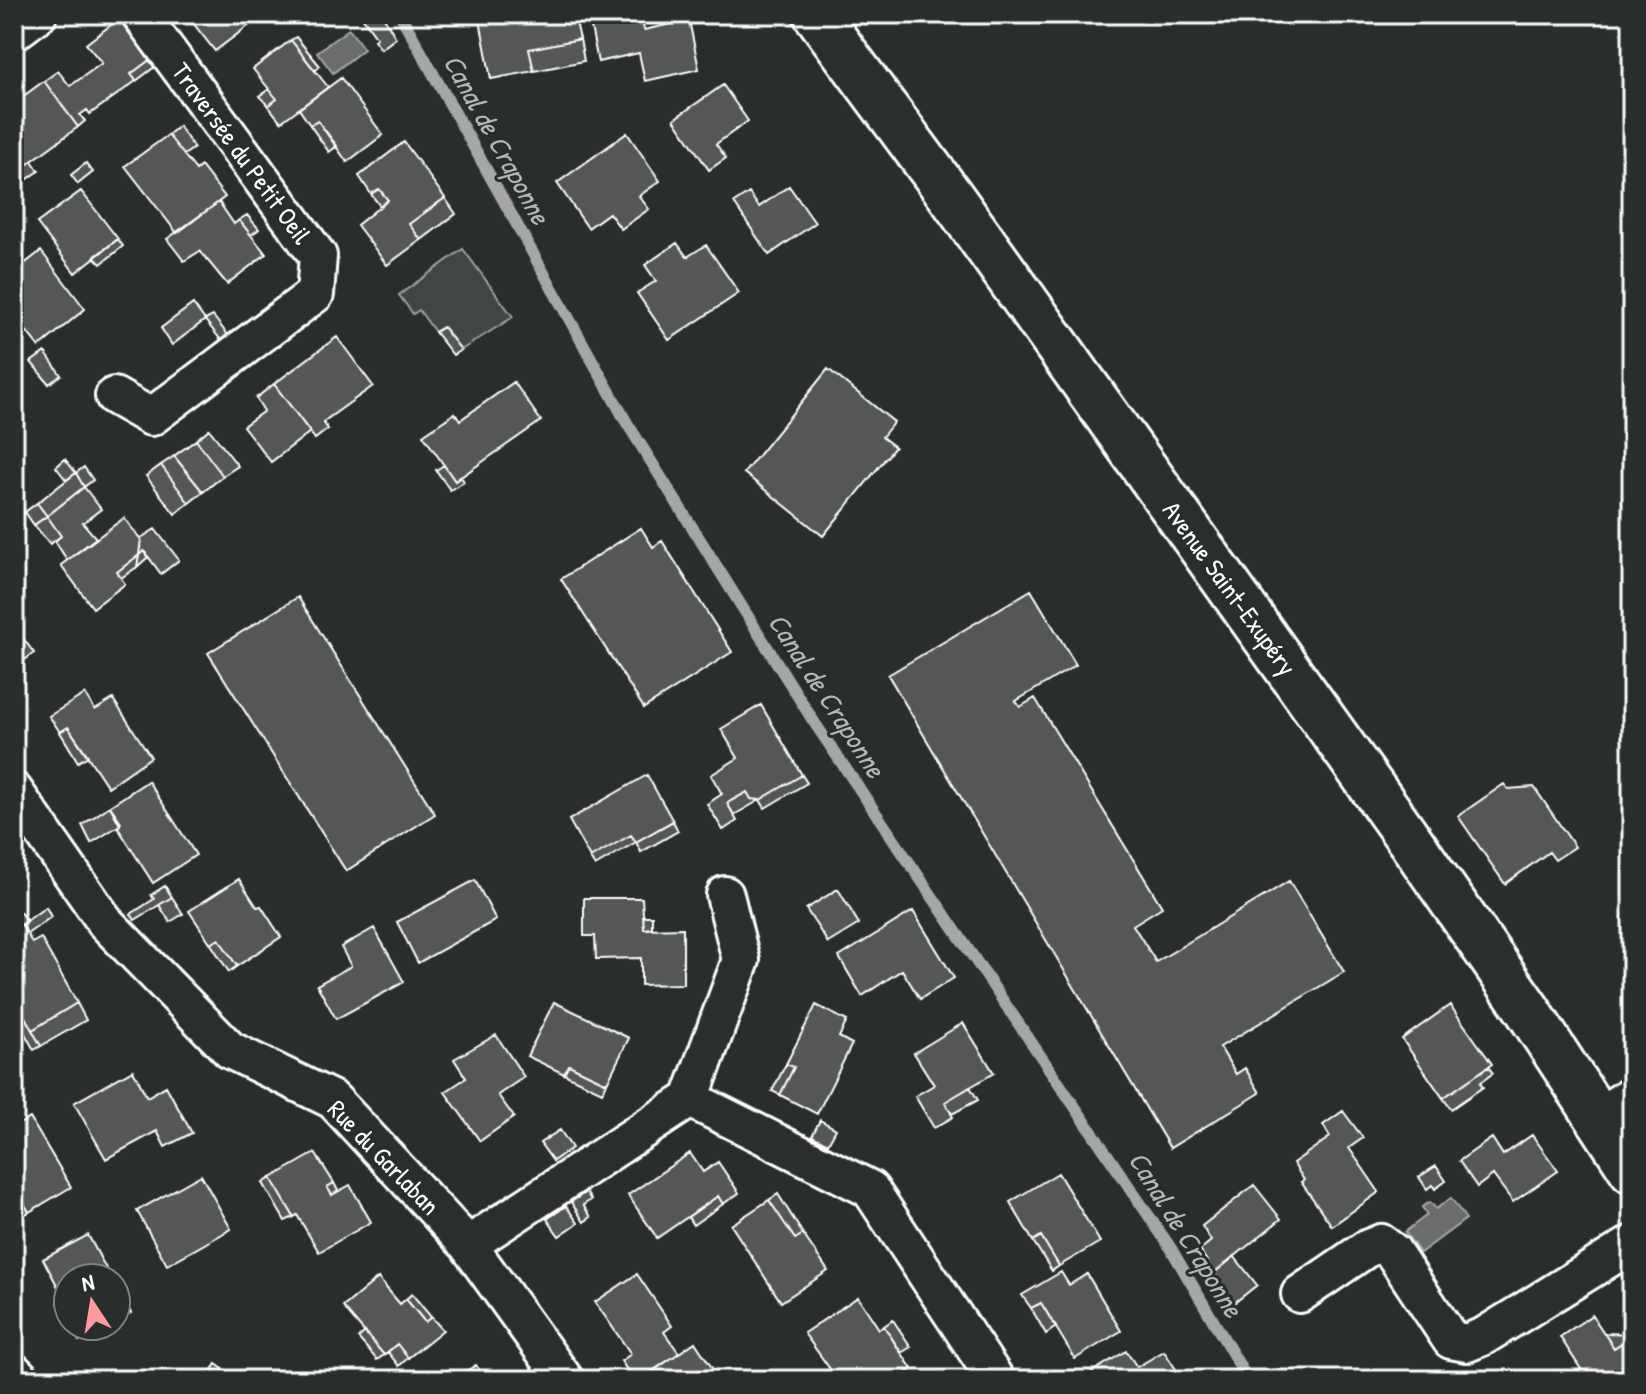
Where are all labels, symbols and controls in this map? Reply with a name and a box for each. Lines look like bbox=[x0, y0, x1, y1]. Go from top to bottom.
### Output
water label: Canal de Craponne bbox=[435, 47, 560, 233]
street label: Traversée du Petit Oeil bbox=[164, 55, 320, 251]
street label: Avenue Saint-Exupéry bbox=[1155, 494, 1305, 682]
water label: Canal de Craponne bbox=[760, 605, 895, 786]
street label: Rue du Garlaban bbox=[320, 1092, 448, 1222]
water label: Canal de Craponne bbox=[1120, 1144, 1253, 1326]
north arrow bbox=[52, 1262, 132, 1342]
text: N bbox=[79, 1266, 97, 1298]

